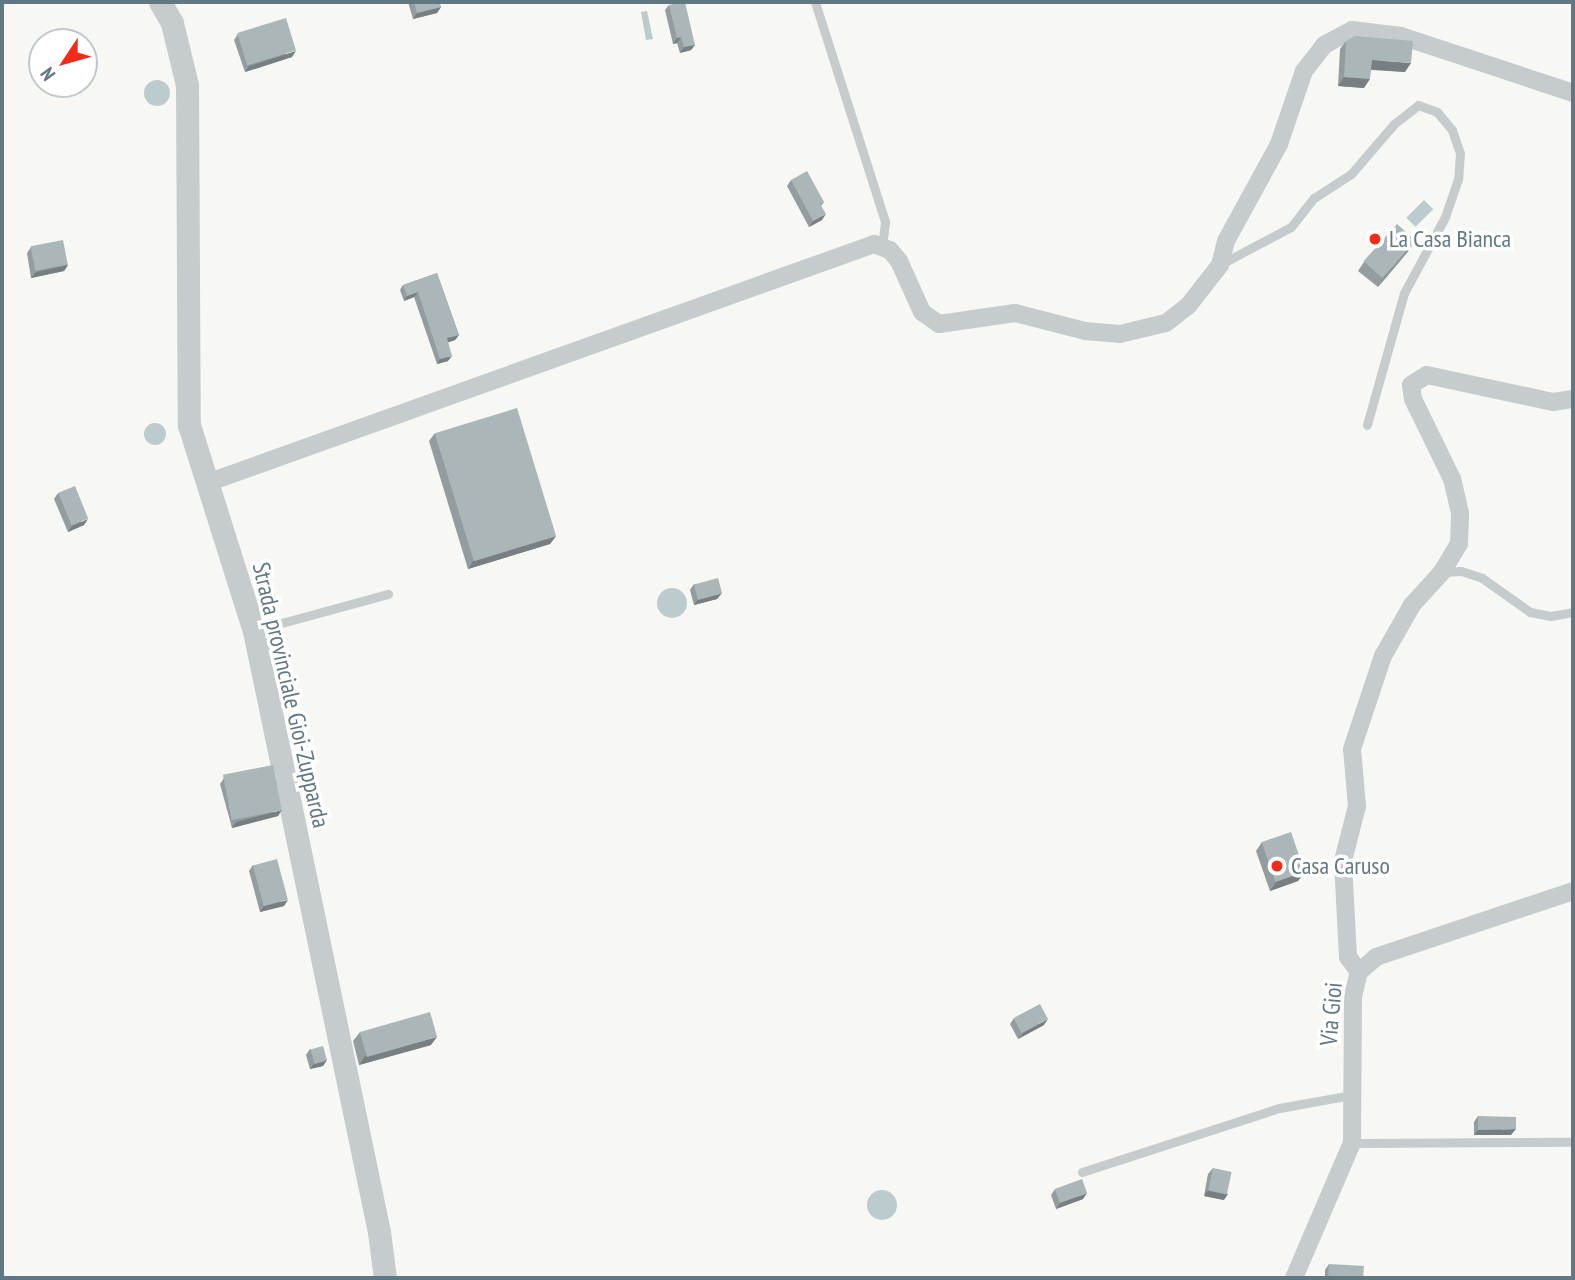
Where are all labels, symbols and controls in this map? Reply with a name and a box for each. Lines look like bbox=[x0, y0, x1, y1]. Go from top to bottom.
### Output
north arrow bbox=[28, 28, 98, 98]
text: N bbox=[35, 63, 60, 85]
place label: La Casa Bianca bbox=[1389, 225, 1511, 253]
marker: La Casa Bianca bbox=[1367, 231, 1383, 247]
street label: Strada provinciale Gioi-Zupparda bbox=[246, 560, 336, 830]
place label: Casa Caruso bbox=[1291, 852, 1390, 880]
marker: Casa Caruso bbox=[1269, 858, 1285, 874]
street label: Via Gioi bbox=[1314, 981, 1348, 1047]

